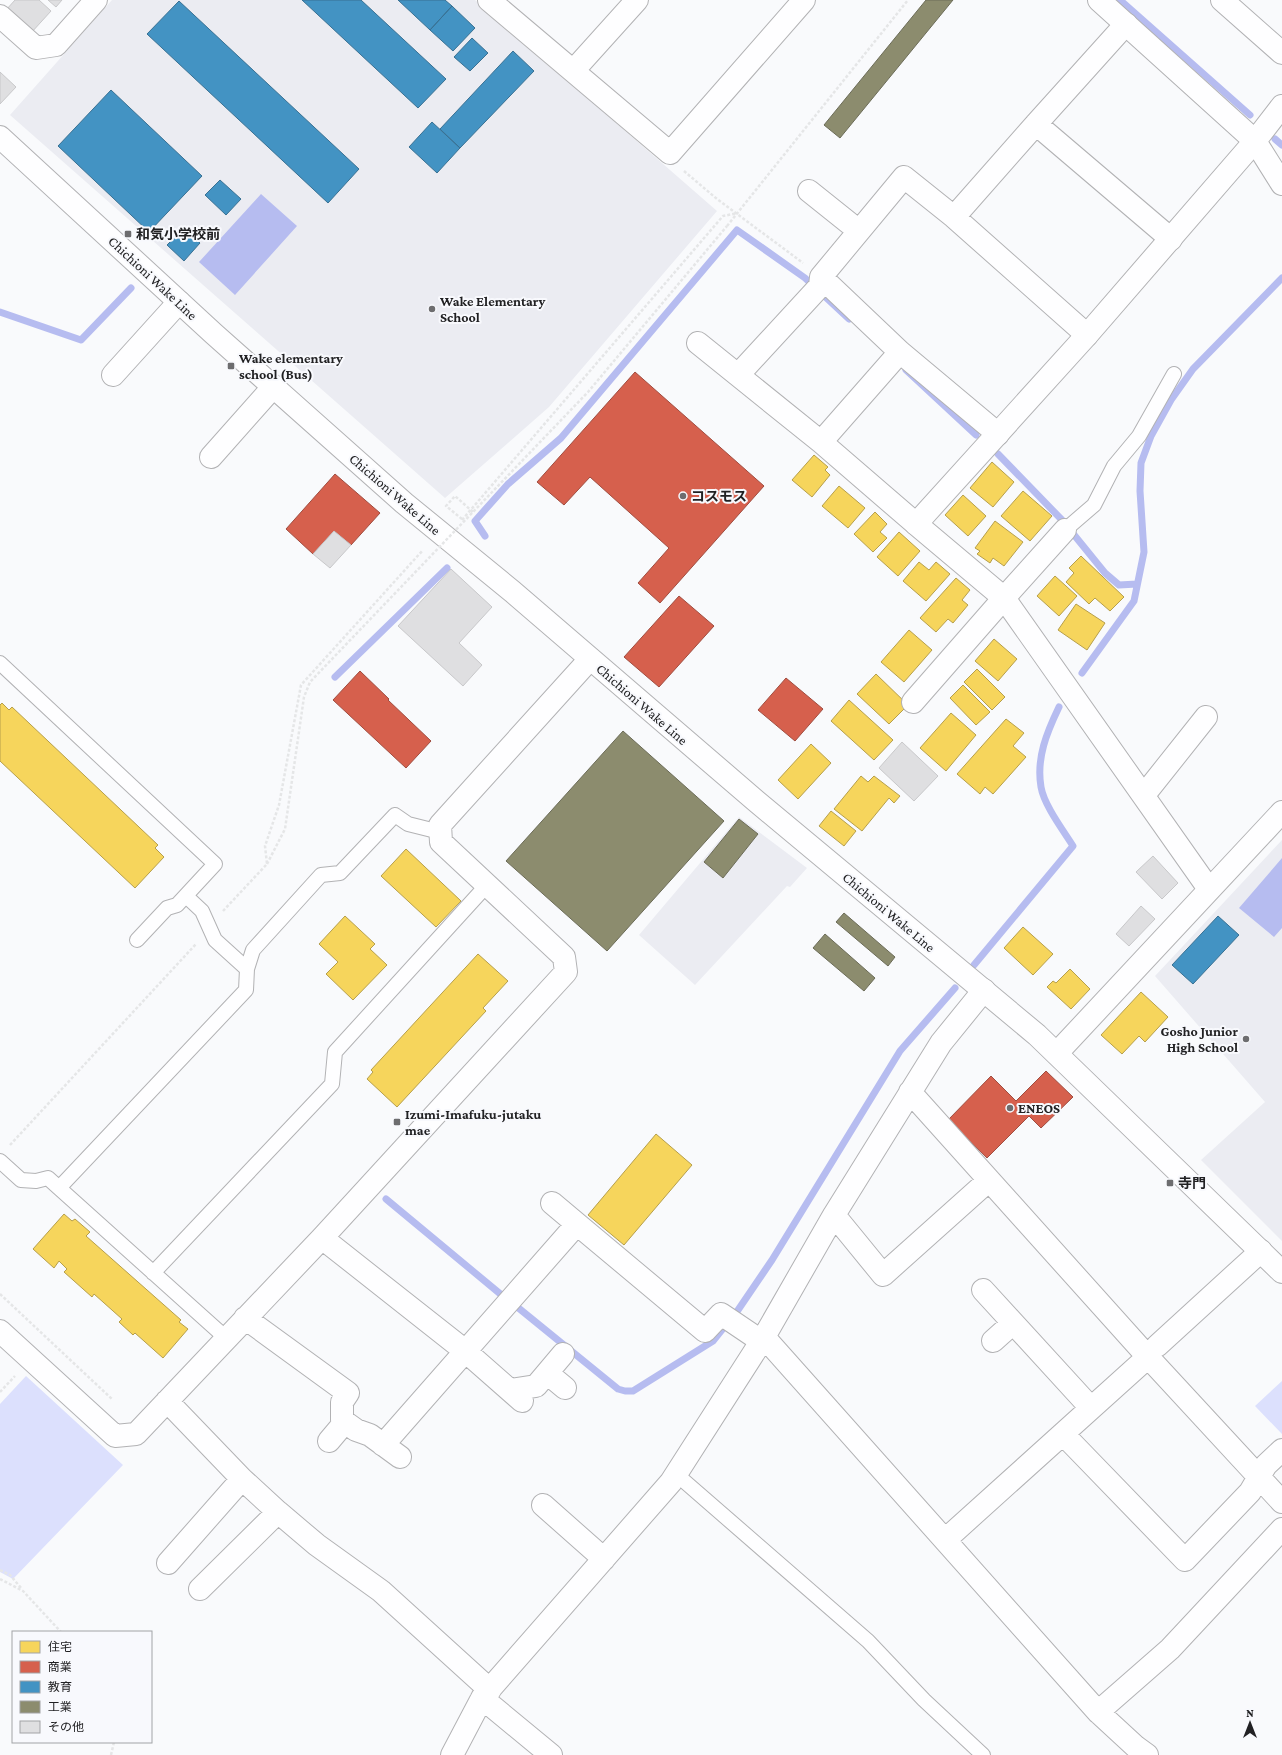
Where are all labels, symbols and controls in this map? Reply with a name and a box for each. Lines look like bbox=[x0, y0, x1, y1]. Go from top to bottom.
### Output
place label: 和気小学校前 bbox=[136, 226, 220, 242]
marker: 和気小学校前 bbox=[123, 229, 133, 239]
street label: Chichioni Wake Line bbox=[105, 233, 201, 323]
place label: Wake Elementary School bbox=[439, 293, 546, 325]
marker: Wake Elementary School bbox=[427, 304, 437, 314]
place label: Wake elementary school (Bus) bbox=[238, 350, 343, 383]
marker: Wake elementary school (Bus) bbox=[226, 361, 236, 371]
street label: Chichioni Wake Line bbox=[346, 450, 444, 538]
place label: コスモス bbox=[691, 488, 747, 504]
marker: コスモス bbox=[678, 491, 688, 501]
street label: Chichioni Wake Line bbox=[593, 660, 691, 748]
street label: Chichioni Wake Line bbox=[840, 869, 938, 955]
place label: Gosho Junior High School bbox=[1160, 1023, 1238, 1055]
marker: Gosho Junior High School bbox=[1241, 1034, 1251, 1044]
place label: ENEOS bbox=[1018, 1100, 1060, 1116]
marker: ENEOS bbox=[1005, 1103, 1015, 1113]
place label: Izumi-Imafuku-jutaku mae bbox=[405, 1106, 541, 1138]
marker: Izumi-Imafuku-jutaku mae bbox=[392, 1117, 402, 1127]
place label: 寺門 bbox=[1178, 1175, 1206, 1191]
marker: 寺門 bbox=[1165, 1178, 1175, 1188]
legend bbox=[12, 1631, 152, 1743]
text: 住宅 bbox=[48, 1640, 72, 1654]
text: 商業 bbox=[48, 1660, 72, 1674]
text: 教育 bbox=[48, 1680, 72, 1694]
text: 工業 bbox=[48, 1700, 72, 1714]
north arrow bbox=[1230, 1703, 1270, 1743]
text: N bbox=[1246, 1707, 1254, 1719]
text: その他 bbox=[48, 1720, 84, 1734]

